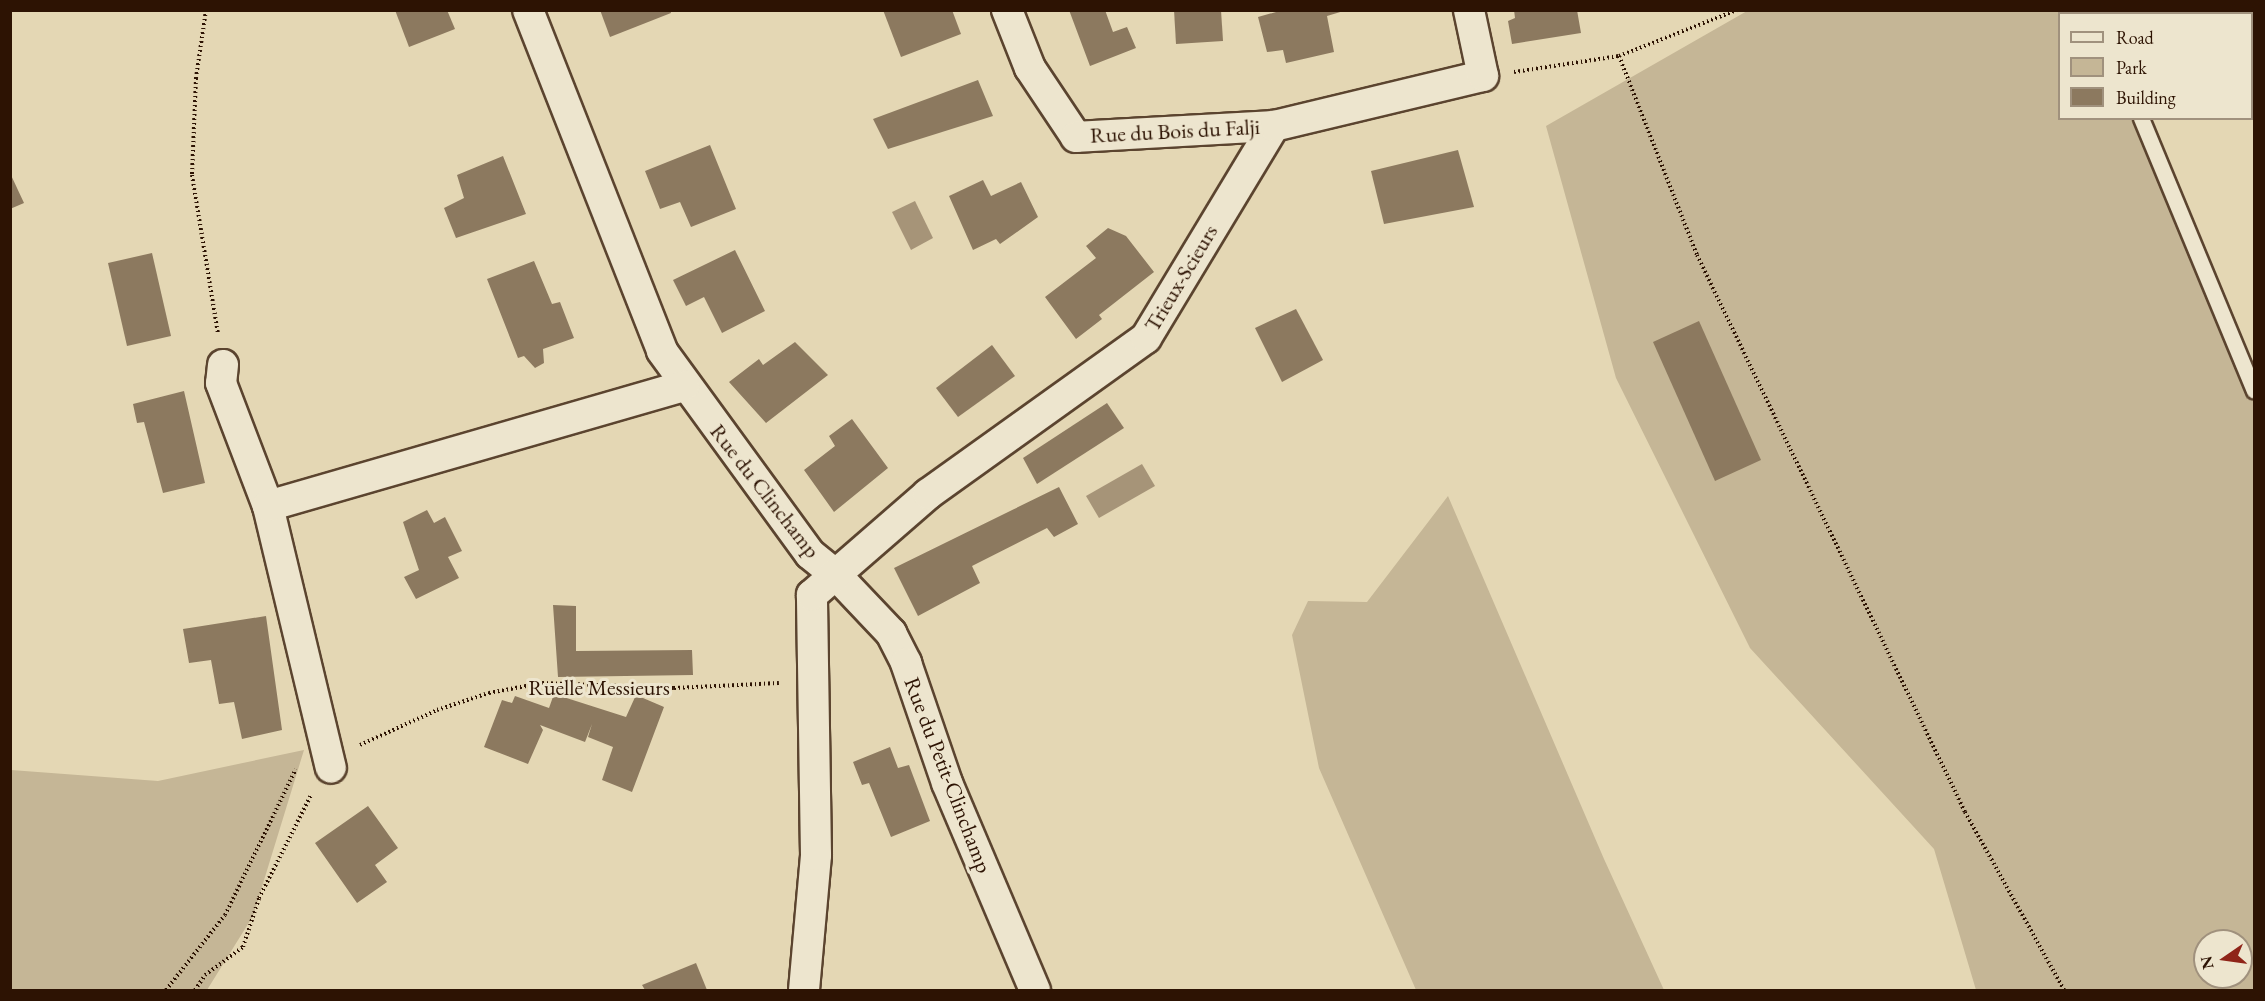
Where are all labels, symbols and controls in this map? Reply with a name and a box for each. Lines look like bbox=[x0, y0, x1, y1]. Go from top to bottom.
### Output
legend bbox=[2058, 12, 2253, 120]
text: Road bbox=[2116, 26, 2154, 49]
text: Park bbox=[2116, 56, 2147, 79]
text: Building bbox=[2116, 86, 2176, 109]
street label: Rue du Bois du Falji bbox=[1089, 113, 1261, 149]
street label: Trieux-Scieurs bbox=[1139, 220, 1223, 336]
street label: Rue du Clinchamp bbox=[704, 419, 826, 563]
street label: Rue du Petit-Clinchamp bbox=[898, 673, 998, 877]
street label: Ruelle Messieurs bbox=[528, 675, 670, 701]
north arrow bbox=[2193, 929, 2253, 989]
text: N bbox=[2195, 954, 2219, 971]

